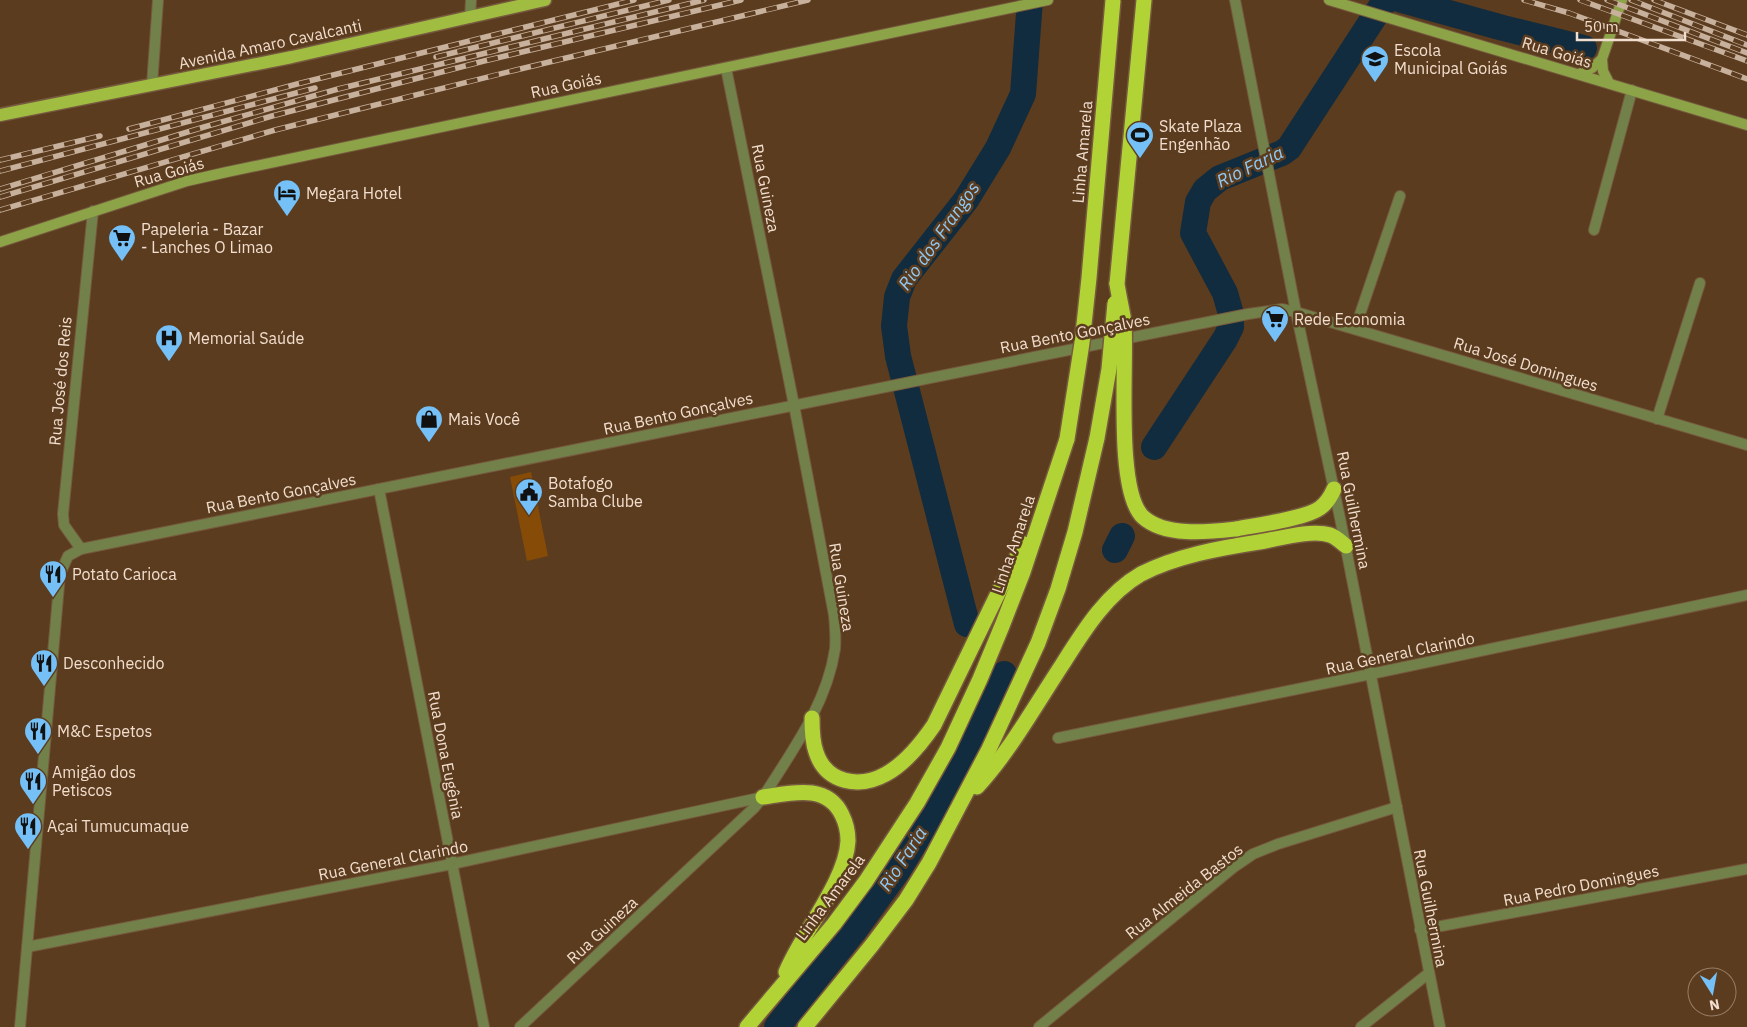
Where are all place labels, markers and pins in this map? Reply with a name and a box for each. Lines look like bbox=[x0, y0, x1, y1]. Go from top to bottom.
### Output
place label: Escola Municipal Goiás bbox=[1394, 40, 1508, 78]
school or university icon: Escola Municipal Goiás bbox=[1360, 44, 1390, 83]
place label: Skate Plaza Engenhão bbox=[1159, 116, 1242, 154]
sports icon: Skate Plaza Engenhão bbox=[1125, 120, 1155, 159]
hotel icon: Megara Hotel bbox=[272, 178, 302, 217]
place label: Megara Hotel bbox=[306, 183, 402, 203]
place label: Papeleria - Bazar - Lanches O Limao bbox=[141, 219, 273, 257]
supermarket icon: Papeleria - Bazar - Lanches O Limao bbox=[107, 223, 137, 262]
supermarket icon: Rede Economia bbox=[1260, 304, 1290, 343]
place label: Rede Economia bbox=[1294, 309, 1406, 329]
hospital icon: Memorial Saúde bbox=[154, 323, 184, 362]
place label: Memorial Saúde bbox=[188, 328, 304, 348]
shop icon: Mais Você bbox=[414, 404, 444, 443]
place label: Mais Você bbox=[448, 409, 520, 429]
place label: Botafogo Samba Clube bbox=[548, 473, 643, 511]
public building icon: Botafogo Samba Clube bbox=[514, 477, 544, 516]
restaurant icon: Potato Carioca bbox=[38, 559, 68, 598]
place label: Potato Carioca bbox=[72, 564, 177, 584]
restaurant icon: Desconhecido bbox=[29, 648, 59, 687]
place label: Desconhecido bbox=[63, 653, 165, 673]
restaurant icon: M&C Espetos bbox=[23, 716, 53, 755]
place label: M&C Espetos bbox=[57, 721, 152, 741]
place label: Amigão dos Petiscos bbox=[52, 762, 136, 800]
restaurant icon: Amigão dos Petiscos bbox=[18, 766, 48, 805]
restaurant icon: Açai Tumucumaque bbox=[13, 811, 43, 850]
place label: Açai Tumucumaque bbox=[47, 816, 189, 836]

